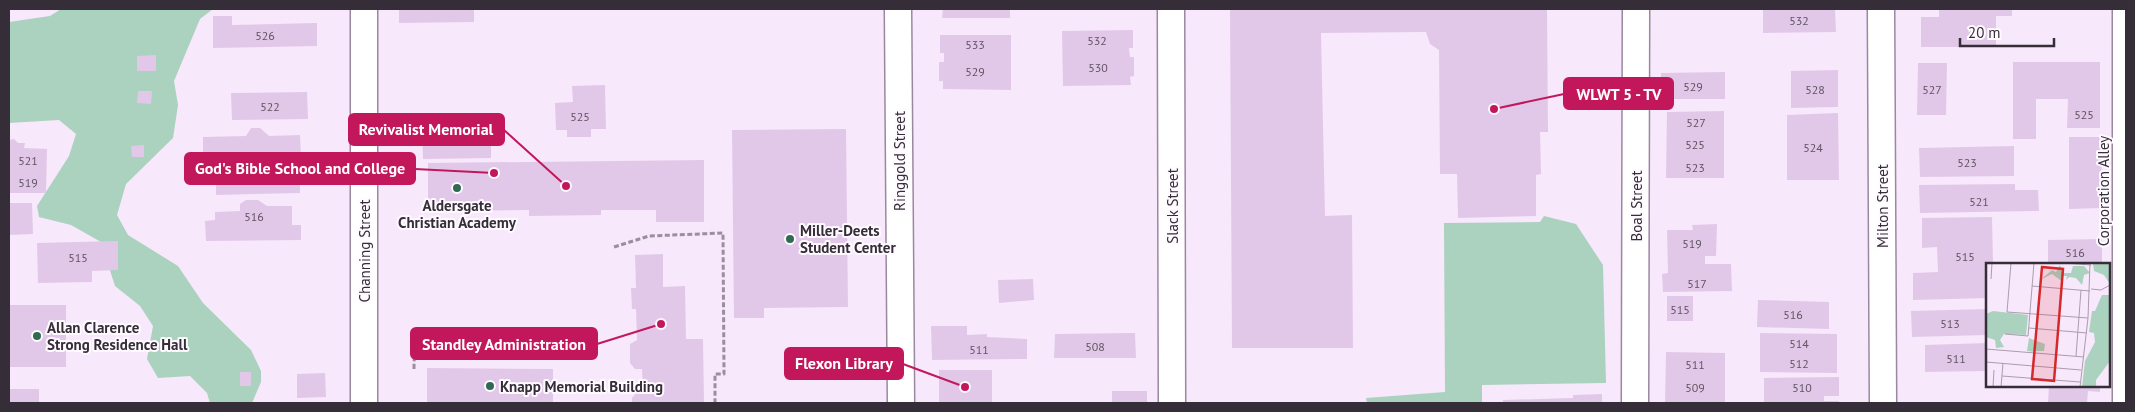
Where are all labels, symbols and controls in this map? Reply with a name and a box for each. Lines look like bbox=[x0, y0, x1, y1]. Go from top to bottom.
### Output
house number: 532 bbox=[1789, 13, 1809, 28]
scale bar bbox=[1960, 15, 2054, 47]
text: 20 m bbox=[1968, 23, 2001, 42]
house number: 526 bbox=[255, 28, 275, 43]
house number: 532 bbox=[1087, 33, 1107, 48]
house number: 533 bbox=[965, 37, 985, 52]
house number: 530 bbox=[1088, 60, 1108, 75]
house number: 529 bbox=[965, 64, 985, 79]
callout: WLWT 5 - TV bbox=[1564, 78, 1673, 109]
house number: 529 bbox=[1683, 79, 1703, 94]
house number: 528 bbox=[1805, 82, 1825, 97]
house number: 527 bbox=[1922, 82, 1942, 97]
text: WLWT 5 - TV bbox=[1577, 84, 1662, 104]
house number: 522 bbox=[260, 99, 280, 114]
house number: 525 bbox=[2074, 107, 2094, 122]
house number: 525 bbox=[570, 109, 590, 124]
street label: Ringgold Street bbox=[890, 111, 909, 211]
callout: Revivalist Memorial bbox=[349, 114, 504, 145]
house number: 527 bbox=[1686, 115, 1706, 130]
text: Revivalist Memorial bbox=[359, 119, 494, 139]
street label: Corporation Alley bbox=[2094, 136, 2113, 246]
house number: 525 bbox=[1685, 137, 1705, 152]
house number: 524 bbox=[1803, 140, 1823, 155]
house number: 521 bbox=[18, 153, 38, 168]
callout: God's Bible School and College bbox=[185, 153, 415, 184]
house number: 523 bbox=[1957, 155, 1977, 170]
text: God's Bible School and College bbox=[195, 158, 405, 178]
house number: 523 bbox=[1685, 160, 1705, 175]
street label: Milton Street bbox=[1873, 164, 1892, 248]
street label: Slack Street bbox=[1163, 168, 1182, 244]
street label: Boal Street bbox=[1627, 171, 1646, 241]
house number: 519 bbox=[18, 175, 38, 190]
marker: Aldersgate Christian Academy bbox=[451, 182, 463, 194]
house number: 521 bbox=[1969, 194, 1989, 209]
place label: Aldersgate Christian Academy bbox=[398, 196, 517, 232]
street label: Channing Street bbox=[355, 199, 374, 303]
house number: 516 bbox=[244, 209, 264, 224]
place label: Miller-Deets Student Center bbox=[800, 221, 896, 257]
marker: Miller-Deets Student Center bbox=[784, 233, 796, 245]
house number: 519 bbox=[1682, 236, 1702, 251]
house number: 516 bbox=[2065, 245, 2085, 260]
house number: 515 bbox=[1955, 249, 1975, 264]
house number: 515 bbox=[68, 250, 88, 265]
inset map bbox=[1986, 263, 2110, 387]
house number: 517 bbox=[1687, 276, 1707, 291]
house number: 515 bbox=[1670, 302, 1690, 317]
house number: 516 bbox=[1783, 307, 1803, 322]
house number: 513 bbox=[1940, 316, 1960, 331]
place label: Allan Clarence Strong Residence Hall bbox=[47, 318, 188, 354]
callout: Standley Administration bbox=[411, 328, 597, 359]
marker: Allan Clarence Strong Residence Hall bbox=[31, 330, 43, 342]
text: Standley Administration bbox=[422, 334, 586, 354]
house number: 514 bbox=[1789, 336, 1809, 351]
house number: 508 bbox=[1085, 339, 1105, 354]
house number: 511 bbox=[969, 342, 989, 357]
callout: Flexon Library bbox=[785, 348, 903, 379]
house number: 511 bbox=[1946, 351, 1966, 366]
text: Flexon Library bbox=[795, 353, 893, 373]
house number: 512 bbox=[1789, 356, 1809, 371]
house number: 511 bbox=[1685, 357, 1705, 372]
place label: Knapp Memorial Building bbox=[500, 377, 663, 396]
marker: Knapp Memorial Building bbox=[484, 380, 496, 392]
house number: 509 bbox=[1685, 380, 1705, 395]
house number: 510 bbox=[1792, 380, 1812, 395]

